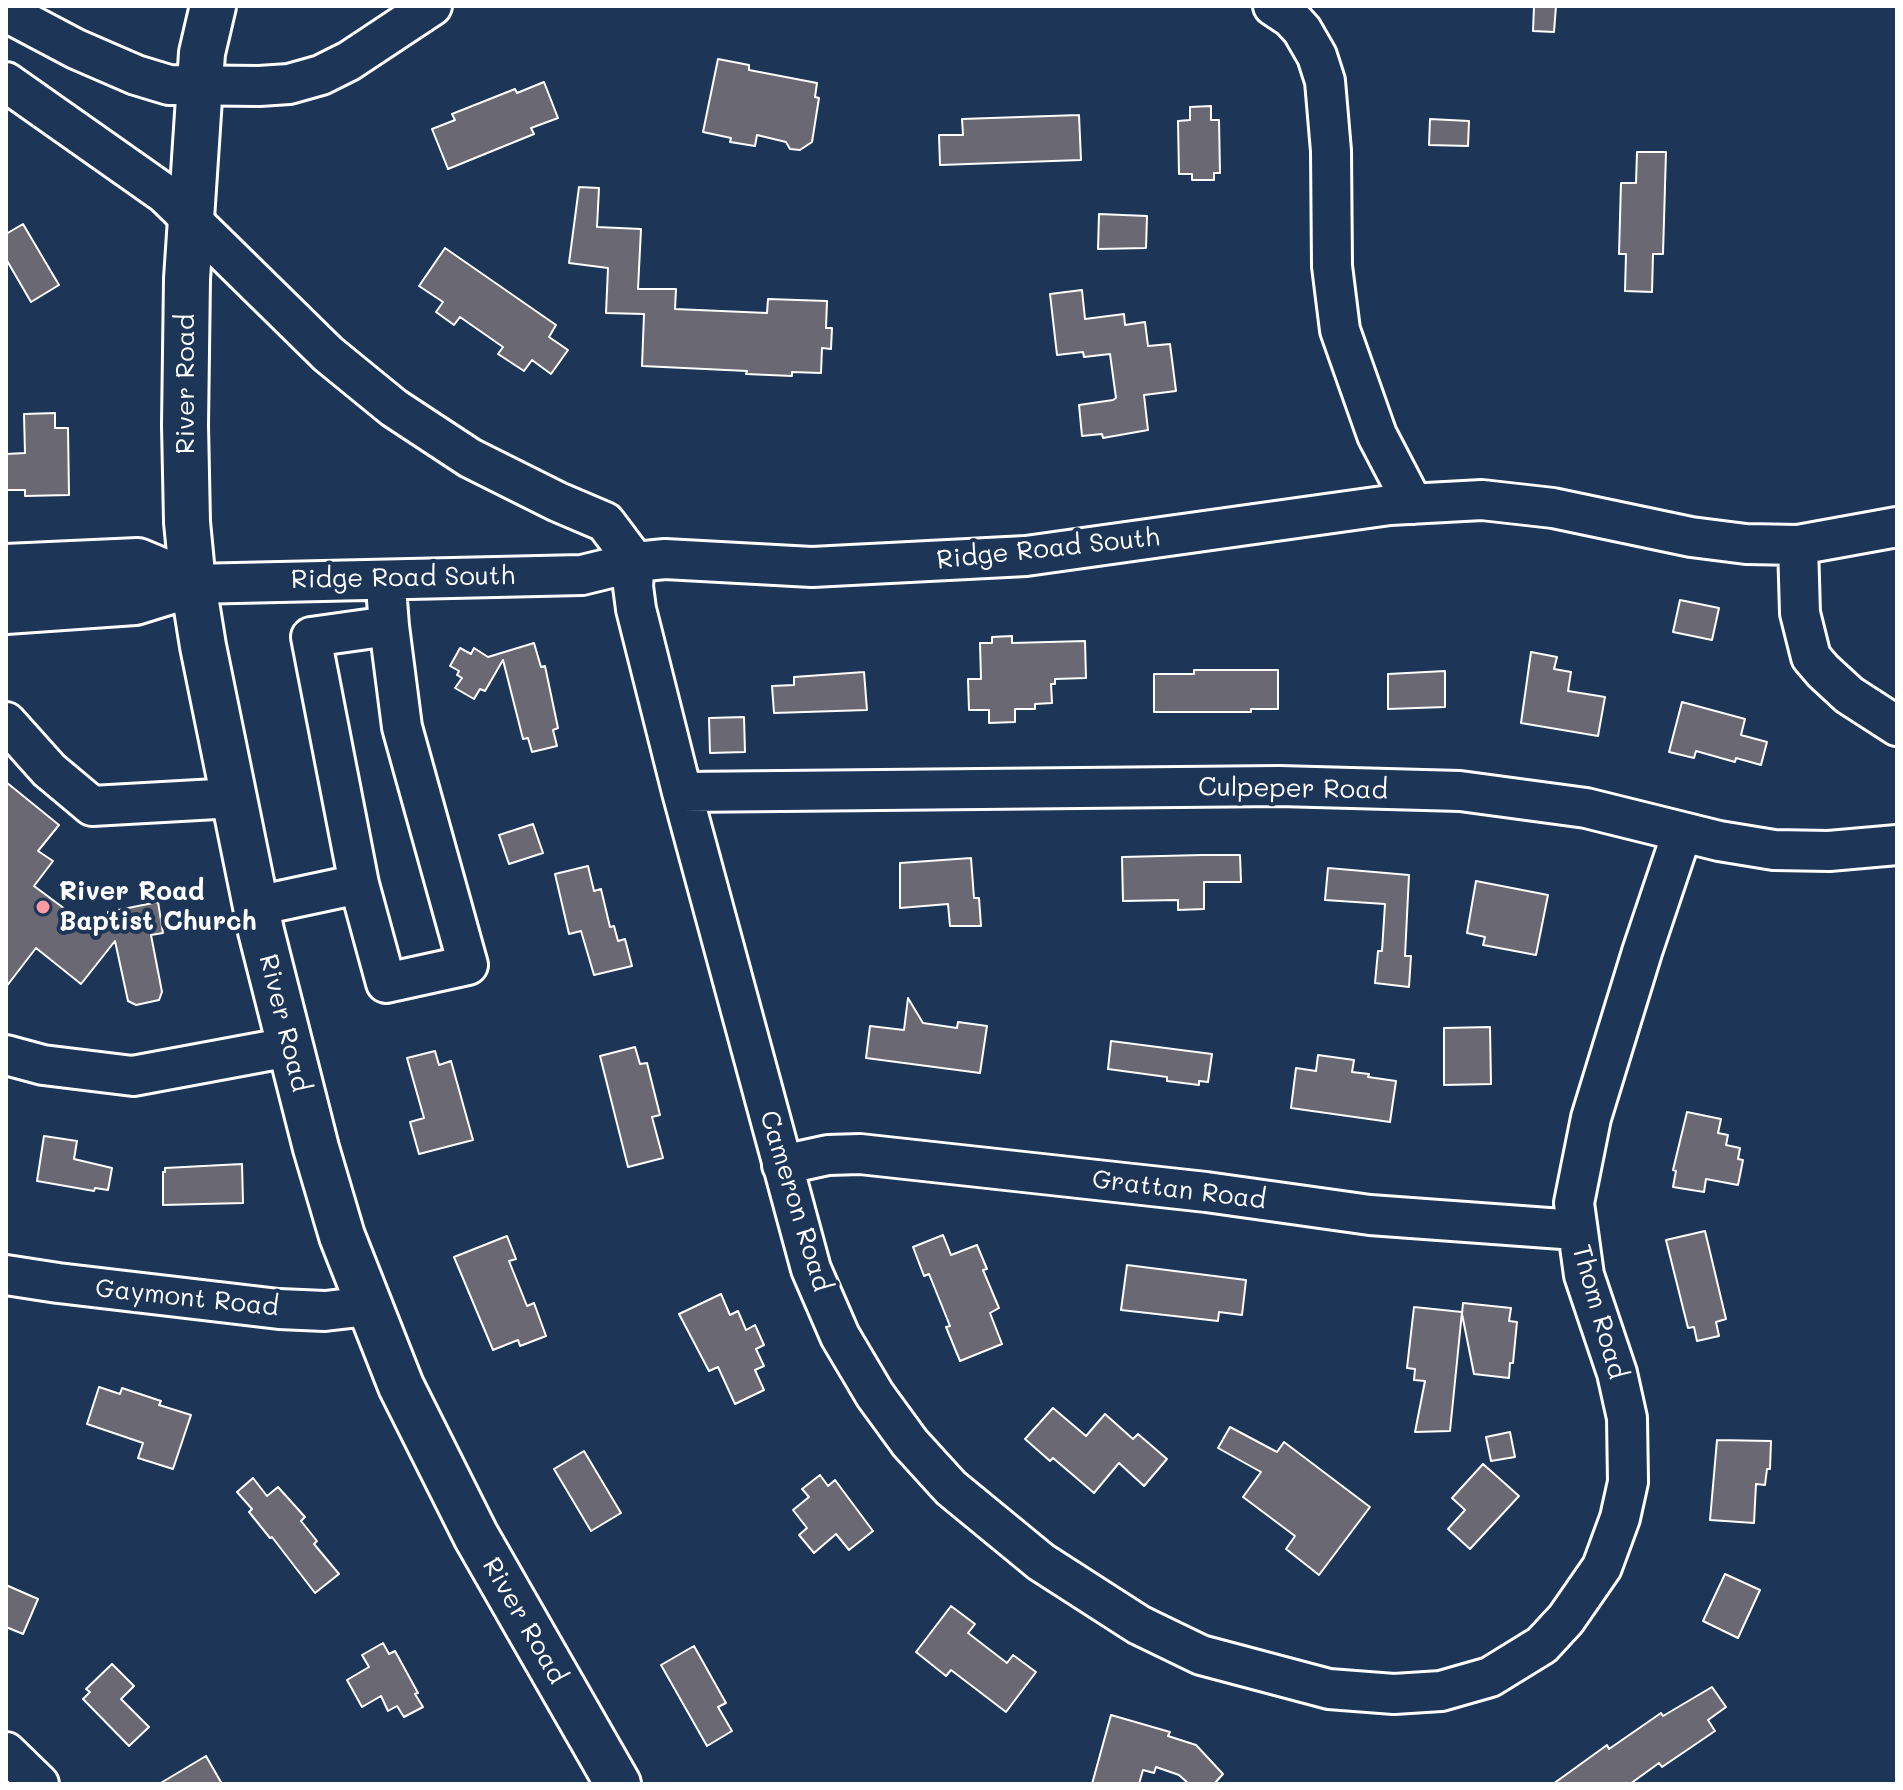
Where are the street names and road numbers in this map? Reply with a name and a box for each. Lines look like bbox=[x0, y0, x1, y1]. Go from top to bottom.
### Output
street label: River Road bbox=[170, 314, 202, 454]
street label: Ridge Road South bbox=[935, 522, 1161, 576]
street label: Ridge Road South bbox=[291, 560, 515, 596]
street label: Culpeper Road bbox=[1198, 772, 1388, 806]
street label: River Road bbox=[252, 951, 316, 1095]
street label: Cameron Road bbox=[753, 1107, 837, 1295]
street label: Grattan Road bbox=[1090, 1164, 1268, 1216]
street label: Thom Road bbox=[1565, 1241, 1633, 1383]
street label: Gaymont Road bbox=[94, 1273, 280, 1323]
street label: River Road bbox=[475, 1552, 573, 1690]

